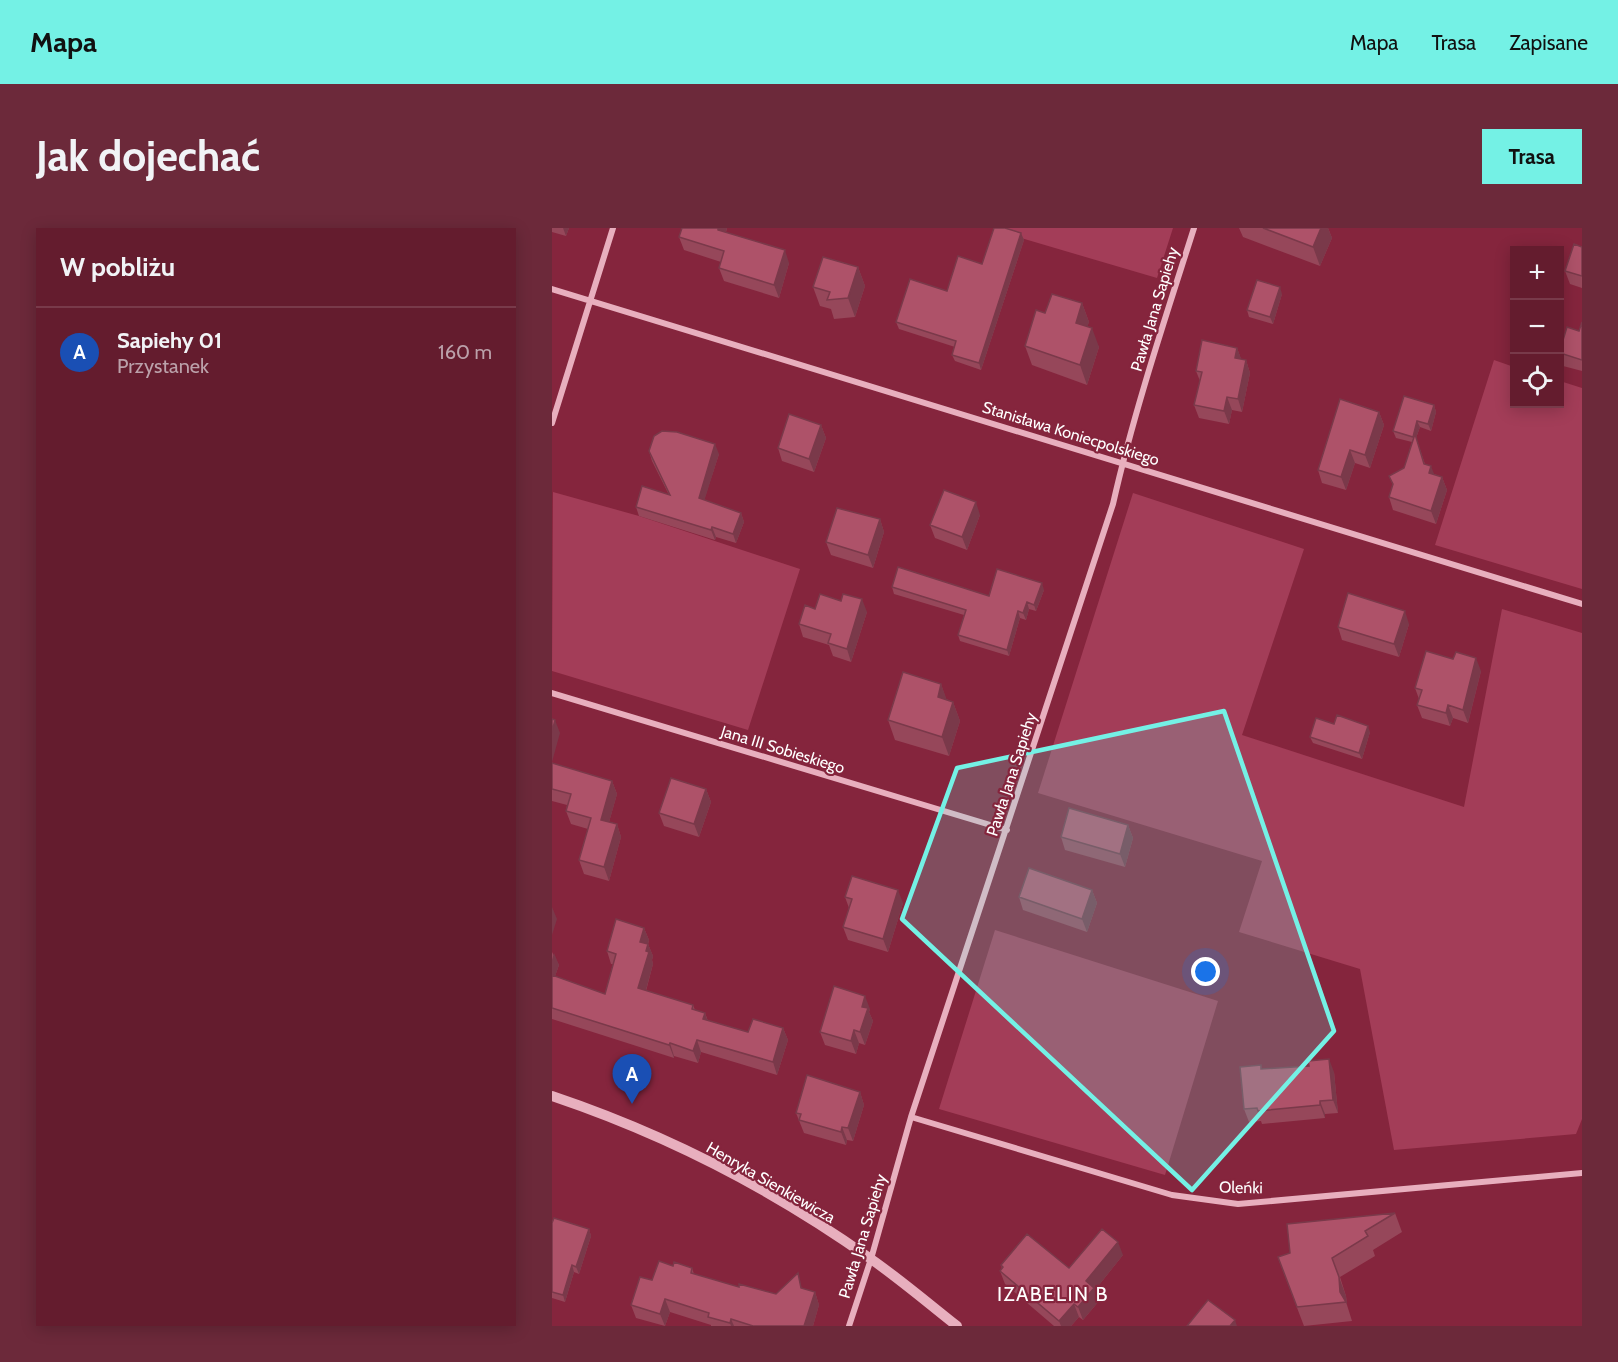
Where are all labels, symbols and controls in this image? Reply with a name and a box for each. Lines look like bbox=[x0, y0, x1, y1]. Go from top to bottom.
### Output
text: Mapa bbox=[30, 25, 97, 59]
text: Mapa bbox=[1350, 30, 1398, 55]
text: Trasa bbox=[1431, 30, 1476, 55]
text: Zapisane bbox=[1509, 30, 1588, 55]
button: Trasa bbox=[1482, 129, 1582, 184]
text: Jak dojechać bbox=[36, 130, 260, 182]
street label: Pawła Jana Sapiehy bbox=[1127, 245, 1182, 374]
map controls bbox=[1510, 246, 1564, 408]
button: + bbox=[1510, 246, 1564, 300]
text: W pobliżu bbox=[60, 251, 175, 283]
button: − bbox=[1510, 300, 1564, 354]
text: Sapiehy 01 bbox=[117, 327, 222, 354]
text: A bbox=[73, 340, 86, 364]
text: 160 m bbox=[438, 340, 492, 364]
text: Przystanek bbox=[117, 354, 209, 378]
button: locate bbox=[1510, 354, 1564, 408]
street label: Stanisława Koniecpolskiego bbox=[980, 398, 1162, 470]
street label: Pawła Jana Sapiehy bbox=[983, 710, 1040, 838]
street label: Jana III Sobieskiego bbox=[718, 721, 847, 777]
your location bbox=[1191, 957, 1220, 986]
pin: A bbox=[612, 1054, 652, 1104]
street label: Henryka Sienkiewicza bbox=[703, 1138, 839, 1227]
street label: Pawła Jana Sapiehy bbox=[835, 1172, 890, 1301]
street label: Oleńki bbox=[1219, 1178, 1263, 1197]
district label: IZABELIN B bbox=[997, 1282, 1109, 1306]

